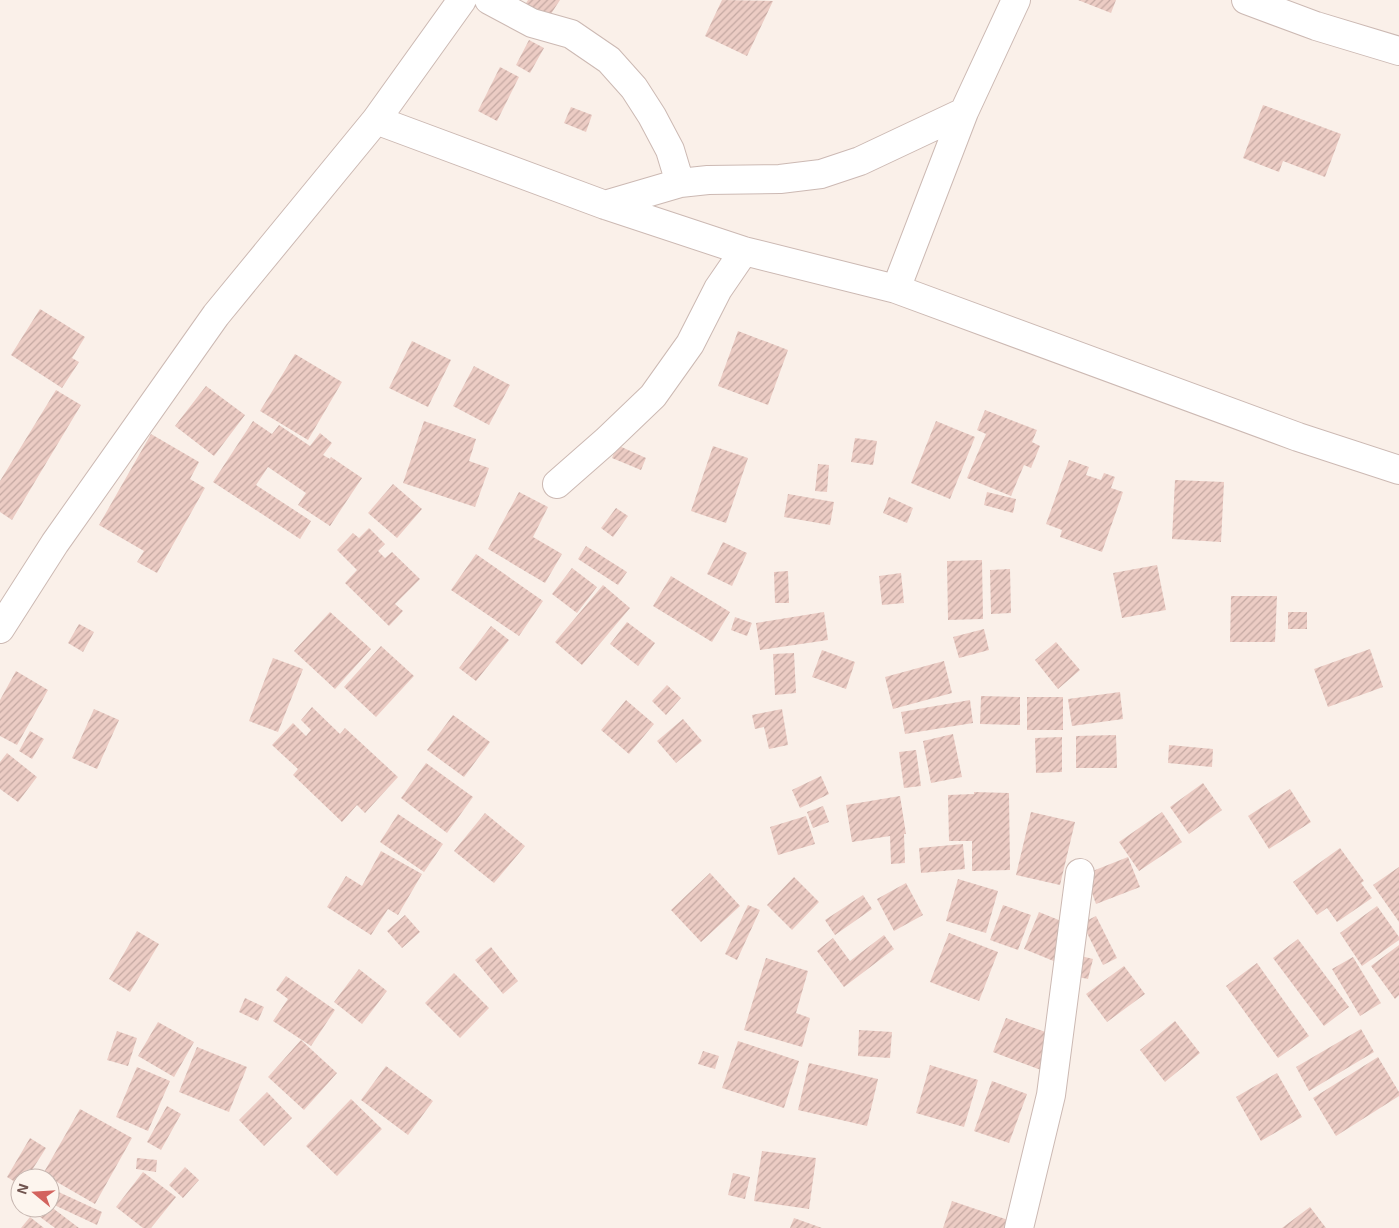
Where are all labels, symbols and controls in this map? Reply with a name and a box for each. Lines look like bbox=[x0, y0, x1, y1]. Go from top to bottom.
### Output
north arrow bbox=[10, 1168, 60, 1218]
text: N bbox=[13, 1181, 32, 1196]

